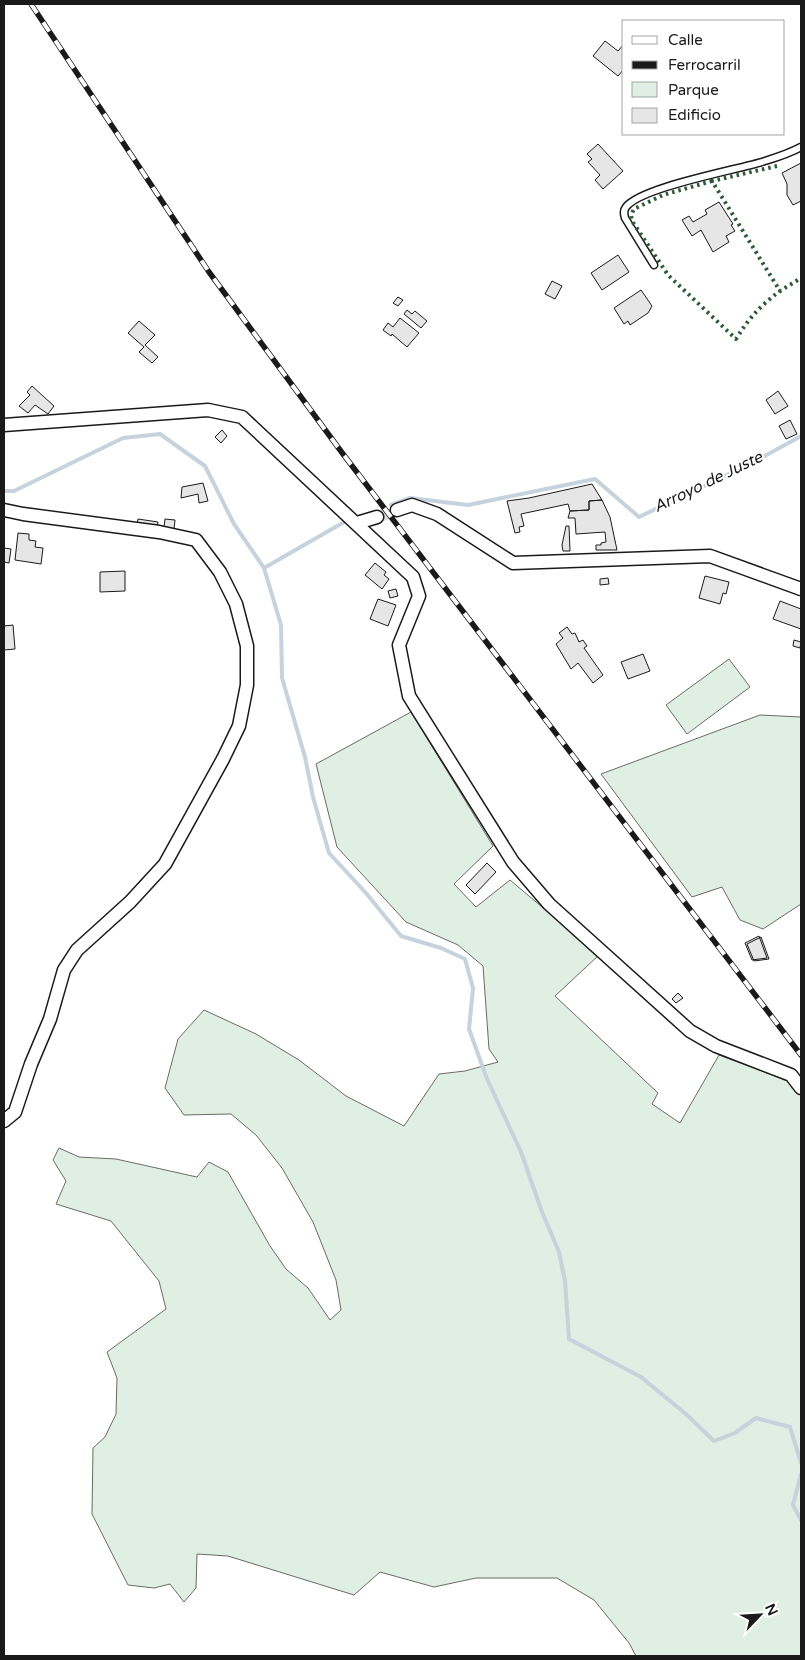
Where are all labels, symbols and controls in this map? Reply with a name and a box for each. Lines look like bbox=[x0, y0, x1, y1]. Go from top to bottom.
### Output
legend bbox=[622, 20, 785, 135]
text: Calle bbox=[668, 31, 703, 49]
text: Ferrocarril bbox=[668, 56, 741, 74]
text: Parque bbox=[668, 81, 719, 99]
text: Edificio bbox=[668, 106, 721, 124]
water label: Arroyo de Juste bbox=[650, 447, 767, 517]
north arrow bbox=[735, 1590, 785, 1640]
text: N bbox=[761, 1601, 781, 1618]

